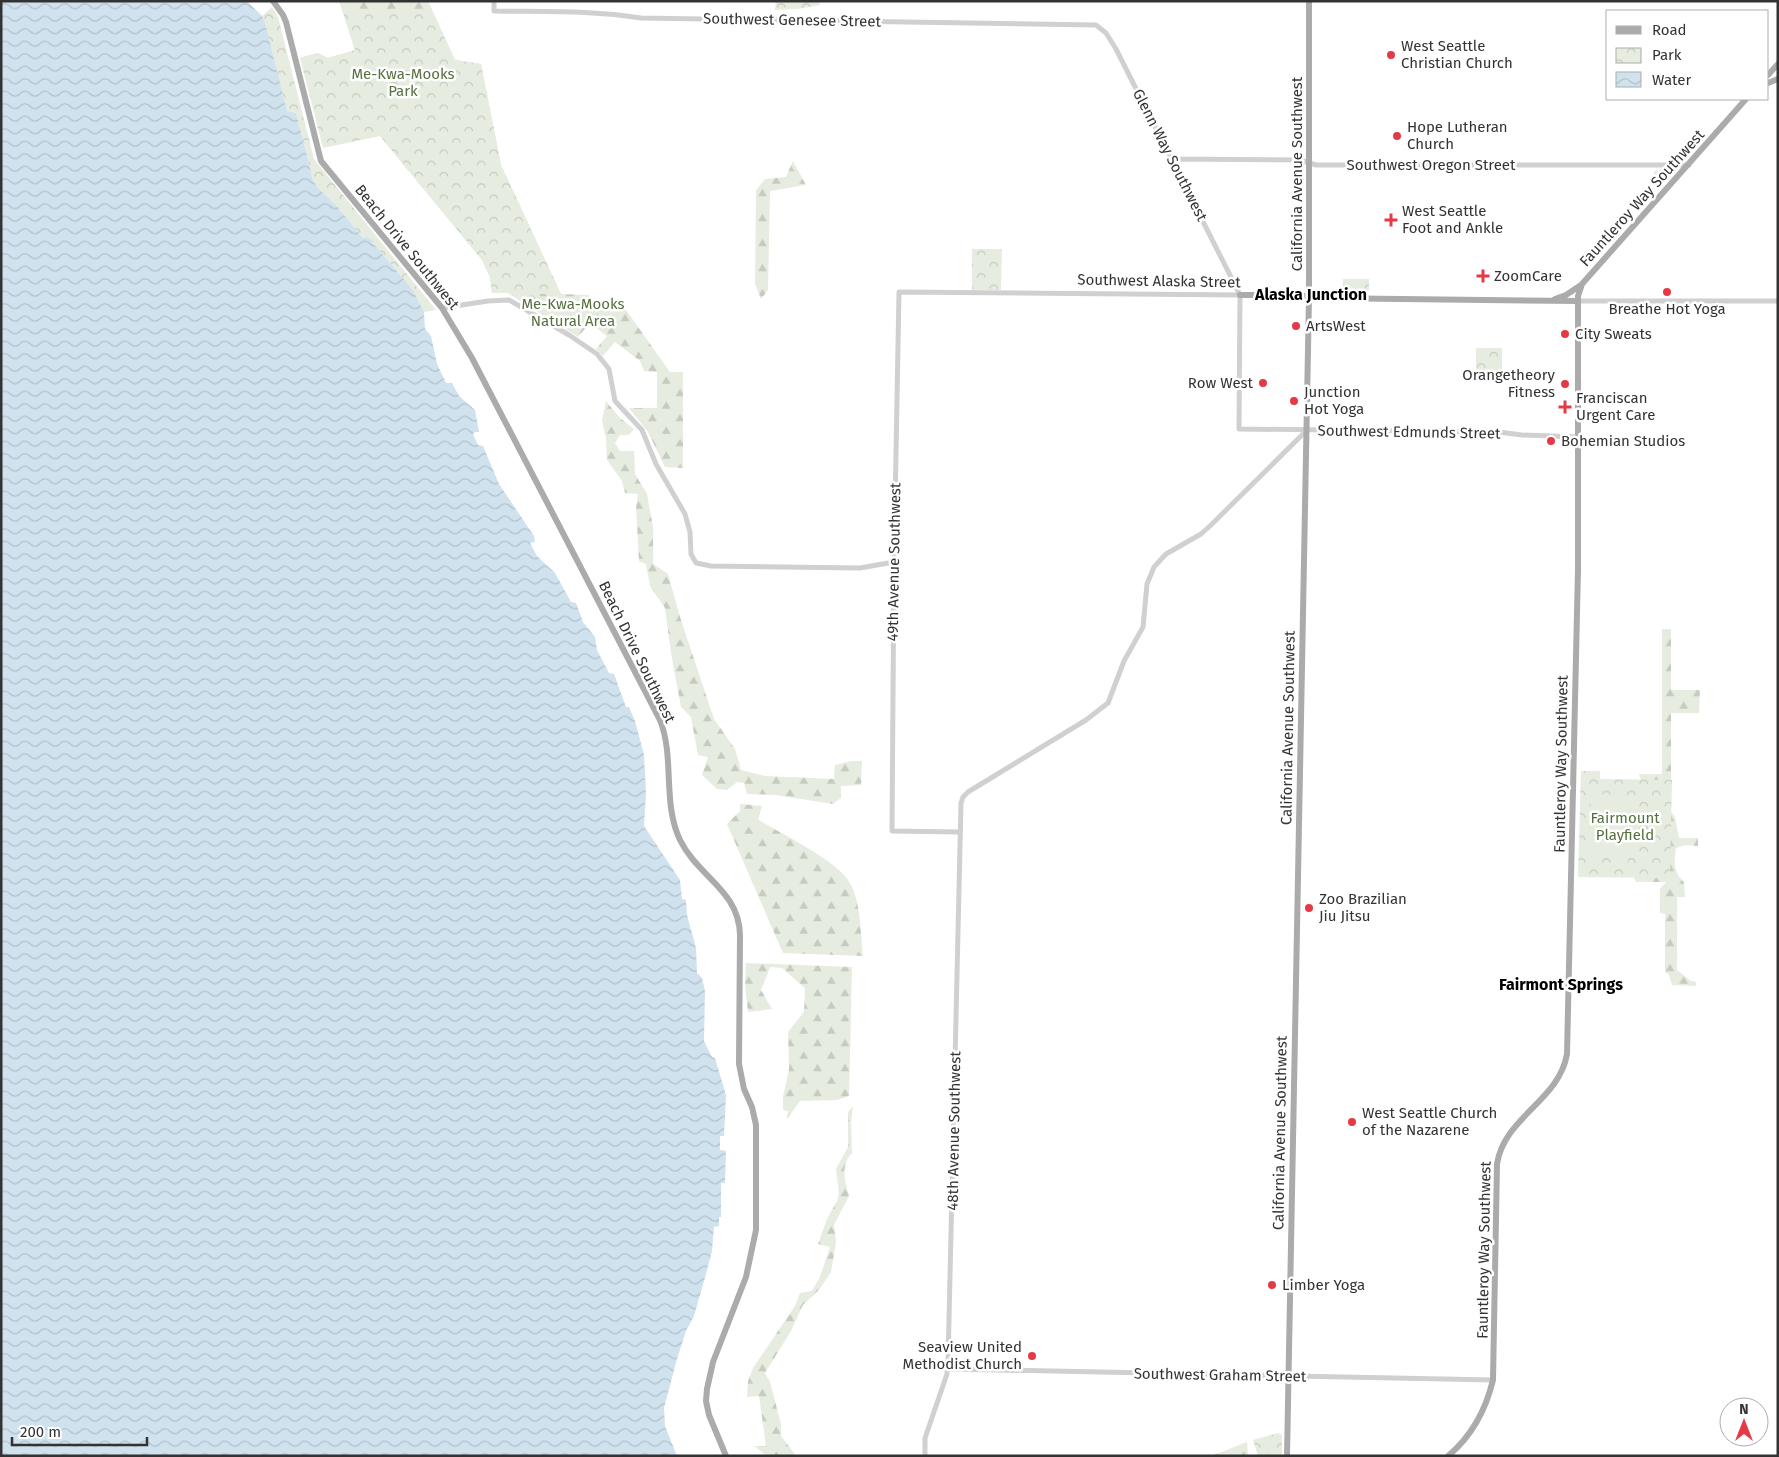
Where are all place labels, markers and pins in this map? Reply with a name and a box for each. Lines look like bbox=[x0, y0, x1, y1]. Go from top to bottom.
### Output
place label: West Seattle Christian Church bbox=[1401, 37, 1513, 72]
marker: West Seattle Christian Church bbox=[1385, 49, 1397, 61]
place label: Hope Lutheran Church bbox=[1407, 118, 1508, 153]
marker: Hope Lutheran Church bbox=[1391, 130, 1403, 142]
place label: West Seattle Foot and Ankle bbox=[1402, 202, 1503, 237]
marker: West Seattle Foot and Ankle bbox=[1384, 213, 1398, 227]
place label: ZoomCare bbox=[1494, 267, 1562, 285]
marker: ZoomCare bbox=[1476, 269, 1490, 283]
marker: Breathe Hot Yoga bbox=[1661, 286, 1673, 298]
place label: Breathe Hot Yoga bbox=[1608, 300, 1726, 318]
place label: ArtsWest bbox=[1306, 317, 1366, 335]
marker: ArtsWest bbox=[1290, 320, 1302, 332]
place label: City Sweats bbox=[1575, 325, 1652, 343]
marker: City Sweats bbox=[1559, 328, 1571, 340]
place label: Orangetheory Fitness bbox=[1462, 366, 1556, 401]
place label: Row West bbox=[1188, 374, 1254, 392]
marker: Row West bbox=[1257, 377, 1269, 389]
marker: Orangetheory Fitness bbox=[1559, 378, 1571, 390]
place label: Junction Hot Yoga bbox=[1304, 383, 1364, 418]
place label: Franciscan Urgent Care bbox=[1576, 389, 1655, 424]
marker: Junction Hot Yoga bbox=[1288, 395, 1300, 407]
marker: Franciscan Urgent Care bbox=[1558, 400, 1572, 414]
place label: Bohemian Studios bbox=[1561, 432, 1685, 450]
marker: Bohemian Studios bbox=[1545, 435, 1557, 447]
place label: Zoo Brazilian Jiu Jitsu bbox=[1319, 890, 1407, 925]
marker: Zoo Brazilian Jiu Jitsu bbox=[1303, 902, 1315, 914]
place label: West Seattle Church of the Nazarene bbox=[1362, 1104, 1497, 1139]
marker: West Seattle Church of the Nazarene bbox=[1346, 1116, 1358, 1128]
place label: Limber Yoga bbox=[1282, 1276, 1365, 1294]
marker: Limber Yoga bbox=[1266, 1279, 1278, 1291]
place label: Seaview United Methodist Church bbox=[903, 1338, 1022, 1373]
marker: Seaview United Methodist Church bbox=[1026, 1350, 1038, 1362]

